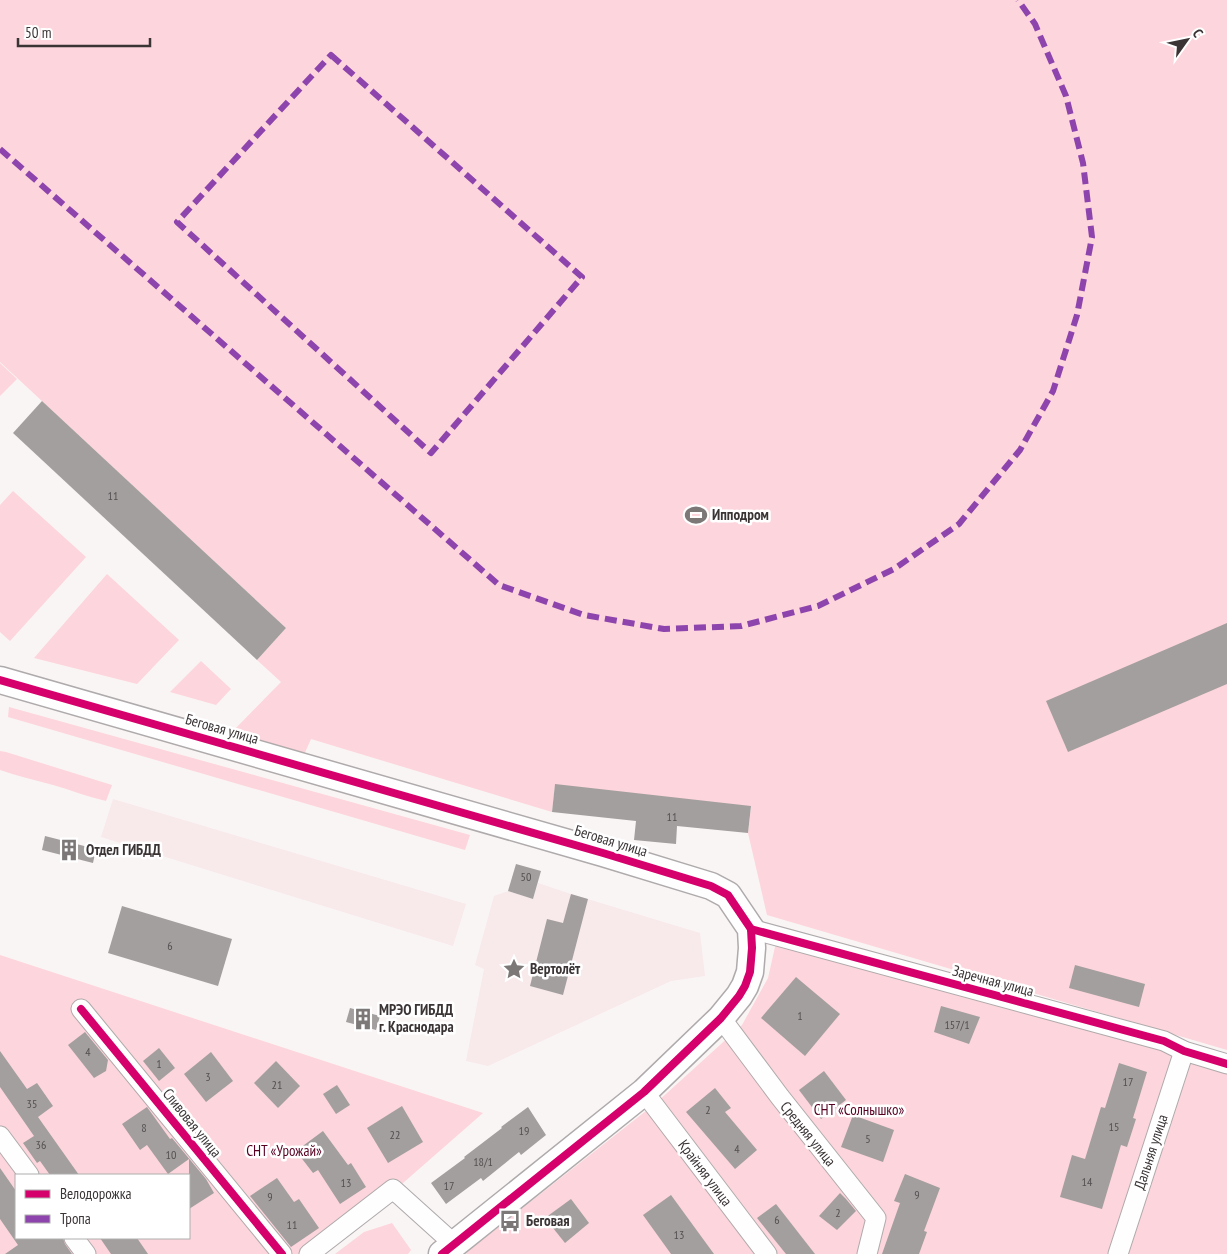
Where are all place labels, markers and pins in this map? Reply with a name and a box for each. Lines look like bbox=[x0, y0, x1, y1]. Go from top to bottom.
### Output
sports icon: Ипподром bbox=[683, 502, 709, 528]
place label: Ипподром bbox=[712, 505, 769, 524]
building icon: Отдел ГИБДД bbox=[56, 837, 82, 863]
place label: Отдел ГИБДД bbox=[86, 840, 161, 859]
place icon: Вертолёт bbox=[501, 956, 527, 982]
place label: Вертолёт bbox=[530, 959, 581, 978]
place label: МРЭО ГИБДД г. Краснодара bbox=[379, 1000, 454, 1036]
building icon: МРЭО ГИБДД г. Краснодара bbox=[350, 1006, 376, 1032]
bus stop icon: Беговая bbox=[497, 1208, 523, 1234]
place label: Беговая bbox=[526, 1211, 570, 1230]

